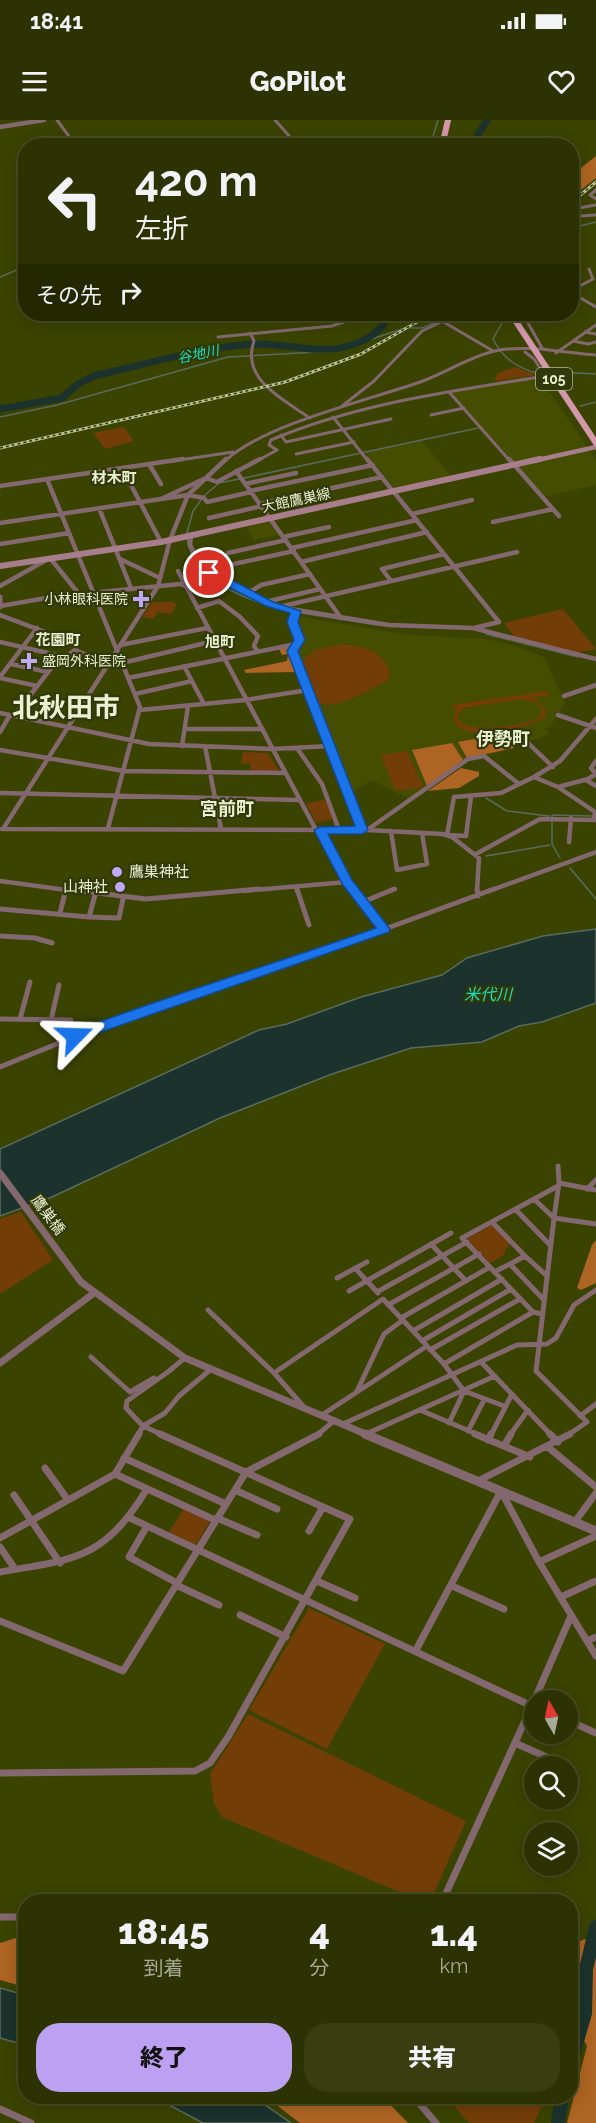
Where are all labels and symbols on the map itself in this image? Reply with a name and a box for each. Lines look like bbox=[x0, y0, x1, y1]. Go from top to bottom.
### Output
water label: 谷地川 bbox=[176, 341, 222, 366]
road number: 105 bbox=[536, 368, 572, 390]
district label: 材木町 bbox=[91, 469, 137, 487]
street label: 大館鷹巣線 bbox=[260, 485, 332, 515]
pin bbox=[183, 547, 234, 598]
marker: 小林眼科医院 bbox=[132, 590, 150, 608]
place label: 小林眼科医院 bbox=[44, 591, 128, 607]
district label: 花園町 bbox=[35, 631, 81, 649]
district label: 旭町 bbox=[205, 633, 235, 651]
marker: 盛岡外科医院 bbox=[20, 652, 38, 670]
place label: 盛岡外科医院 bbox=[42, 653, 126, 669]
district label: 北秋田市 bbox=[12, 692, 120, 723]
district label: 伊勢町 bbox=[476, 728, 530, 749]
district label: 宮前町 bbox=[200, 798, 254, 819]
place label: 鷹巣神社 bbox=[129, 863, 189, 881]
marker: 鷹巣神社 bbox=[110, 865, 124, 879]
place label: 山神社 bbox=[63, 878, 108, 896]
marker: 山神社 bbox=[113, 880, 127, 894]
water label: 米代川 bbox=[464, 985, 514, 1004]
position arrow bbox=[43, 1004, 107, 1068]
street label: 鷹巣橋 bbox=[27, 1192, 69, 1238]
north arrow bbox=[524, 1690, 578, 1744]

